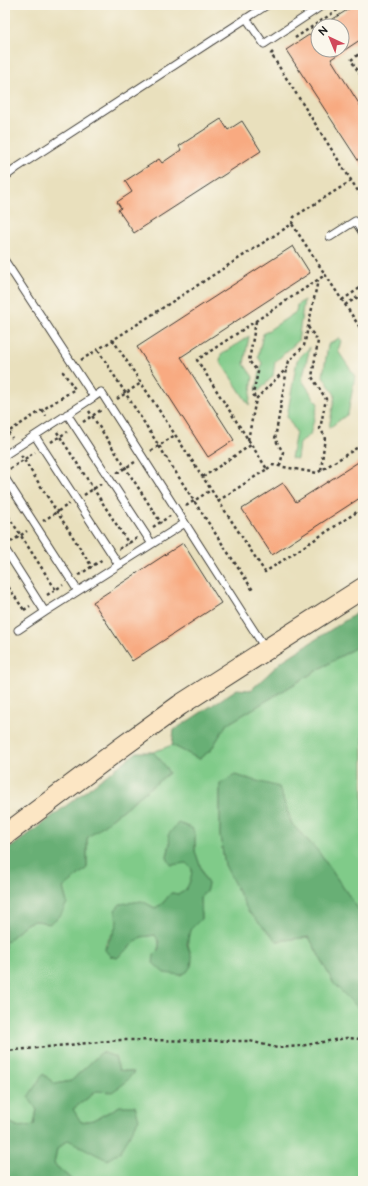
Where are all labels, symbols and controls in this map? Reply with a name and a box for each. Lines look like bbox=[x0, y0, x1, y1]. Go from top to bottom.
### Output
north arrow bbox=[310, 18, 350, 58]
text: N bbox=[316, 24, 331, 39]

